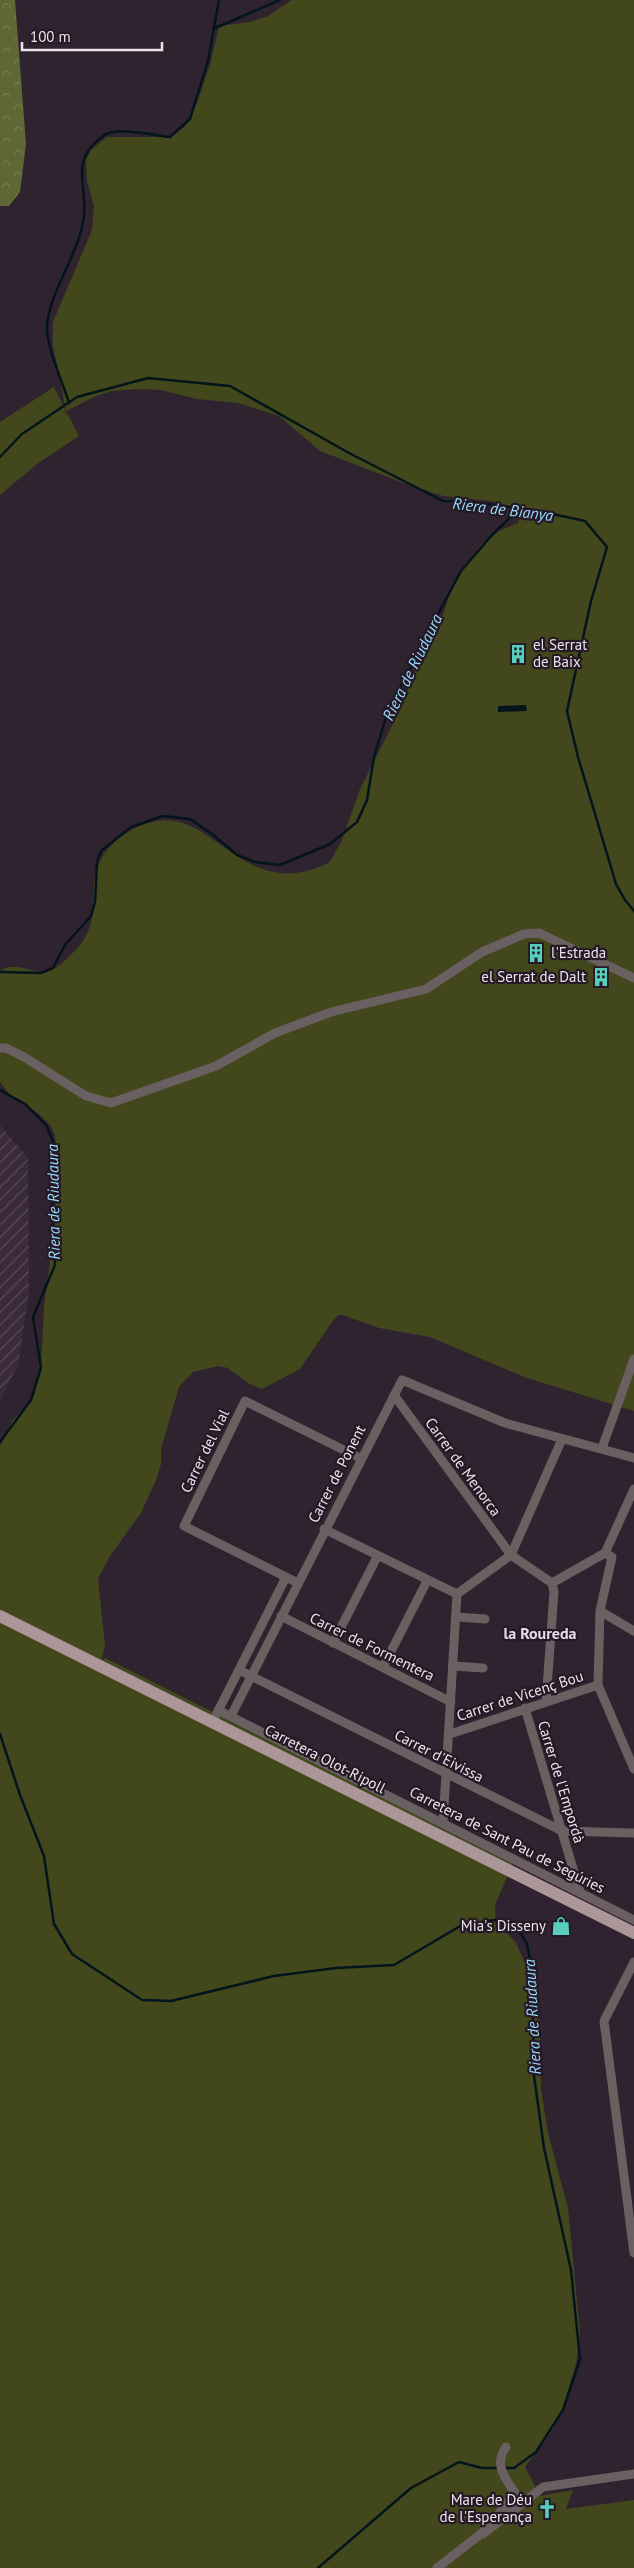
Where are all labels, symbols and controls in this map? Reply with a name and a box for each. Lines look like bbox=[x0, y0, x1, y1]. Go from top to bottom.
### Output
scale bar bbox=[22, 20, 162, 52]
text: 100 m bbox=[30, 27, 71, 46]
water label: Riera de Bianya bbox=[452, 493, 555, 525]
water label: Riera de Riudaura bbox=[378, 610, 446, 723]
place label: el Serrat de Baix bbox=[533, 635, 587, 671]
building icon: el Serrat de Baix bbox=[507, 643, 529, 665]
building icon: l'Estrada bbox=[525, 942, 547, 964]
place label: l'Estrada bbox=[551, 943, 606, 962]
building icon: el Serrat de Dalt bbox=[590, 966, 612, 988]
place label: el Serrat de Dalt bbox=[481, 967, 586, 986]
water label: Riera de Riudaura bbox=[42, 1144, 64, 1260]
street label: Carrer del Vial bbox=[176, 1405, 233, 1496]
street label: Carrer de Menorca bbox=[421, 1414, 506, 1520]
street label: Carrer de Ponent bbox=[304, 1422, 369, 1526]
street label: Carrer de Formentera bbox=[307, 1608, 438, 1685]
district label: la Roureda bbox=[503, 1623, 577, 1643]
street label: Carrer de Vicenç Bou bbox=[454, 1666, 586, 1725]
street label: Carrer de l'Empordà bbox=[534, 1718, 589, 1845]
street label: Carretera Olot-Ripoll bbox=[262, 1720, 389, 1798]
street label: Carrer d'Eivissa bbox=[392, 1725, 487, 1786]
street label: Carretera de Sant Pau de Segúries bbox=[406, 1782, 608, 1897]
shop icon: Mia's Disseny bbox=[550, 1915, 572, 1937]
place label: Mia's Disseny bbox=[461, 1916, 546, 1935]
water label: Riera de Riudaura bbox=[519, 1958, 545, 2075]
place label: Mare de Déu de l'Esperança bbox=[440, 2490, 532, 2526]
church icon: Mare de Déu de l'Esperança bbox=[536, 2498, 558, 2520]

